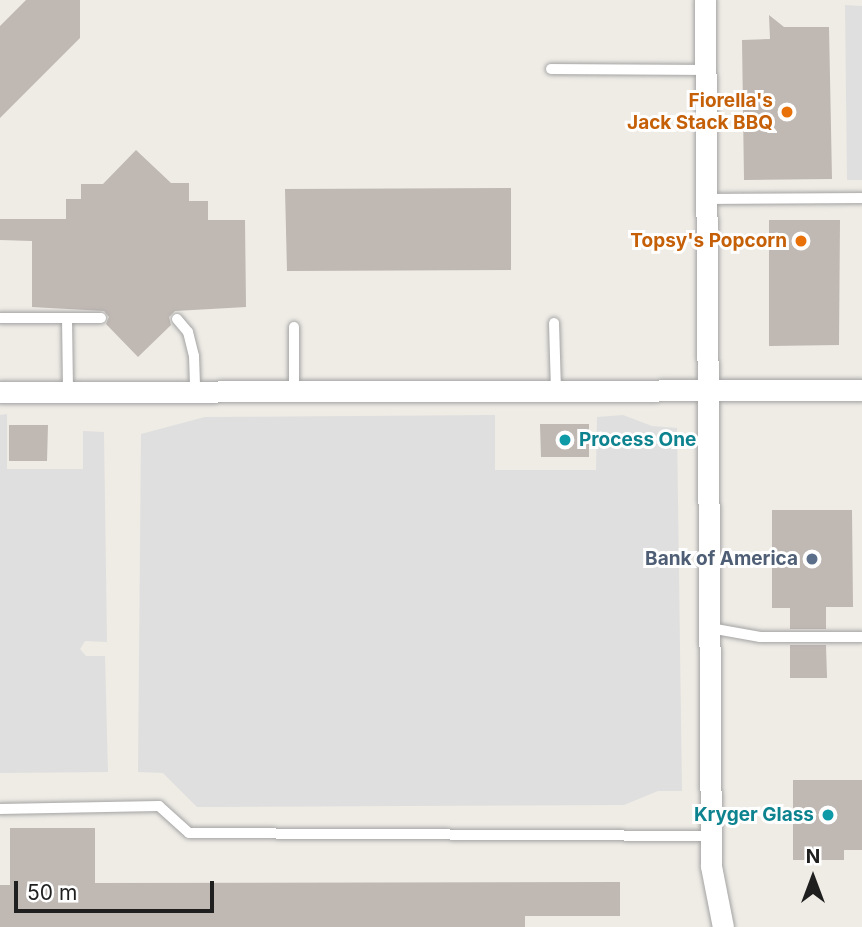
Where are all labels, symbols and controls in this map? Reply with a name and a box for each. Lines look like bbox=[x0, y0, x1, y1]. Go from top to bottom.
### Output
place label: Fiorella's Jack Stack BBQ bbox=[627, 90, 773, 134]
marker: Fiorella's Jack Stack BBQ bbox=[779, 104, 795, 120]
place label: Topsy's Popcorn bbox=[630, 230, 787, 252]
marker: Topsy's Popcorn bbox=[793, 233, 809, 249]
place label: Process One bbox=[579, 429, 696, 451]
marker: Process One bbox=[557, 432, 573, 448]
place label: Bank of America bbox=[645, 548, 798, 570]
marker: Bank of America bbox=[804, 551, 820, 567]
place label: Kryger Glass bbox=[694, 804, 814, 826]
marker: Kryger Glass bbox=[820, 807, 836, 823]
north arrow bbox=[778, 843, 848, 913]
text: N bbox=[806, 845, 820, 868]
scale bar bbox=[18, 867, 217, 911]
text: 50 m bbox=[27, 880, 77, 905]

